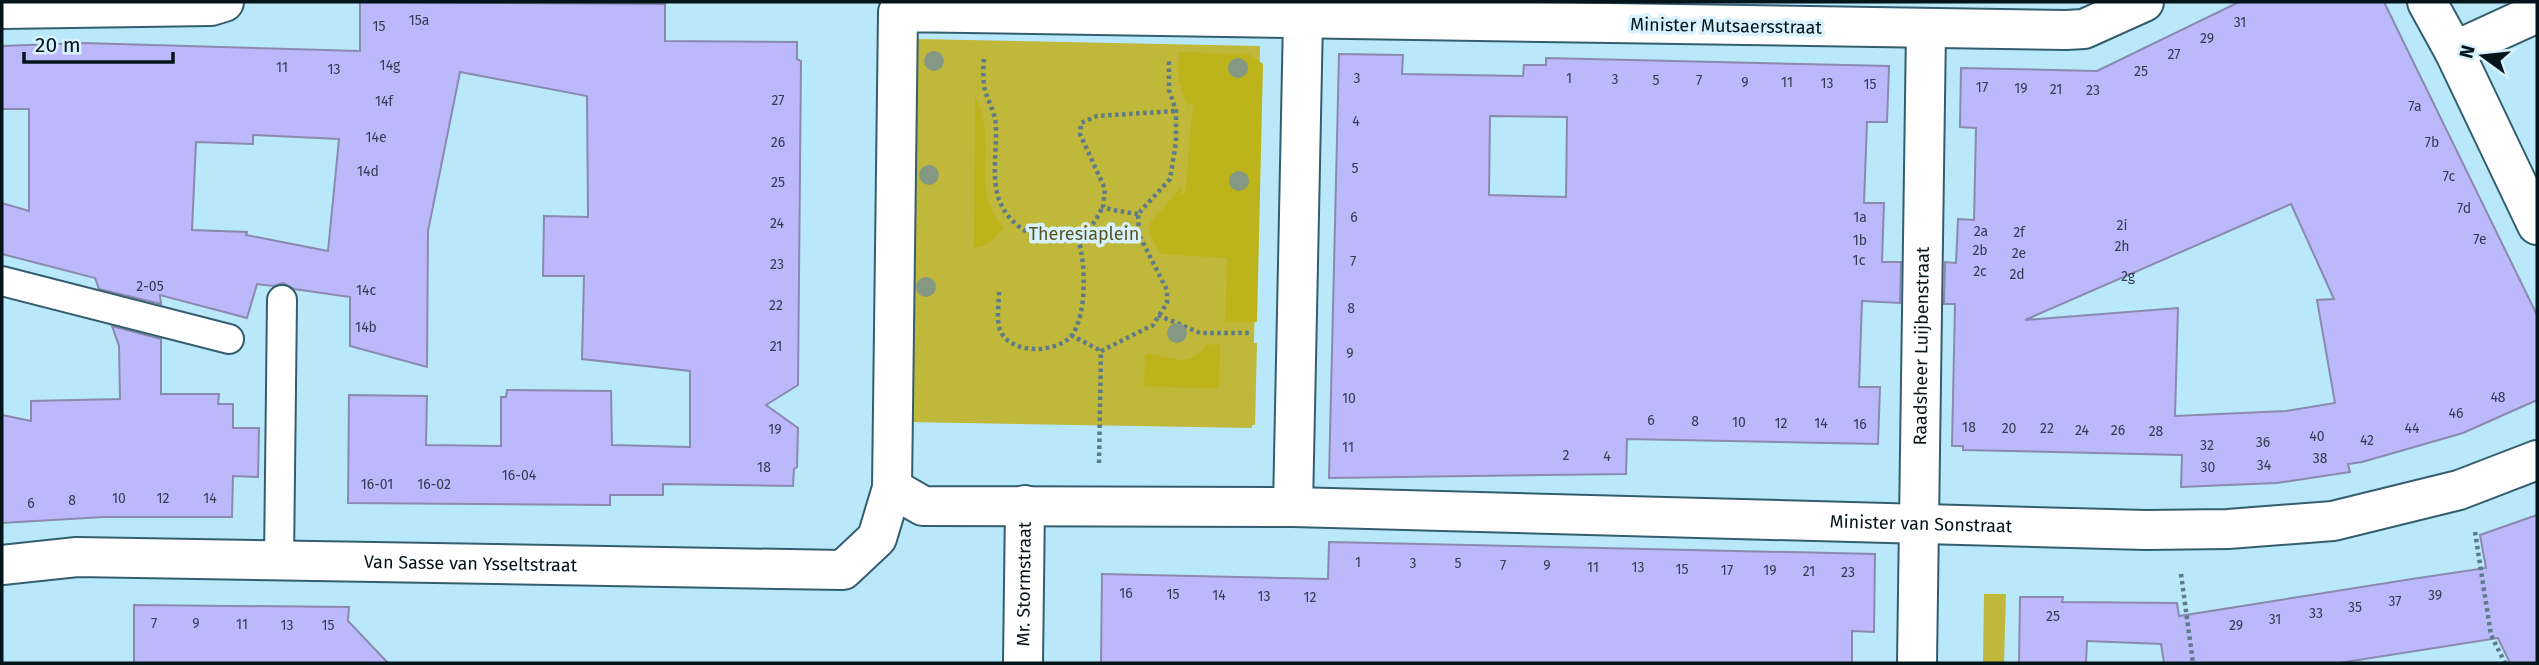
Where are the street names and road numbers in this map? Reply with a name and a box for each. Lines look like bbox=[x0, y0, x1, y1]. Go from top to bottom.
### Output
street label: Minister Mutsaersstraat bbox=[1630, 13, 1823, 39]
street label: Raadsheer Luijbenstraat bbox=[1909, 246, 1934, 446]
street label: Minister van Sonstraat bbox=[1829, 510, 2013, 537]
street label: Mr. Stormstraat bbox=[1012, 521, 1036, 647]
street label: Van Sasse van Ysseltstraat bbox=[364, 551, 578, 576]

